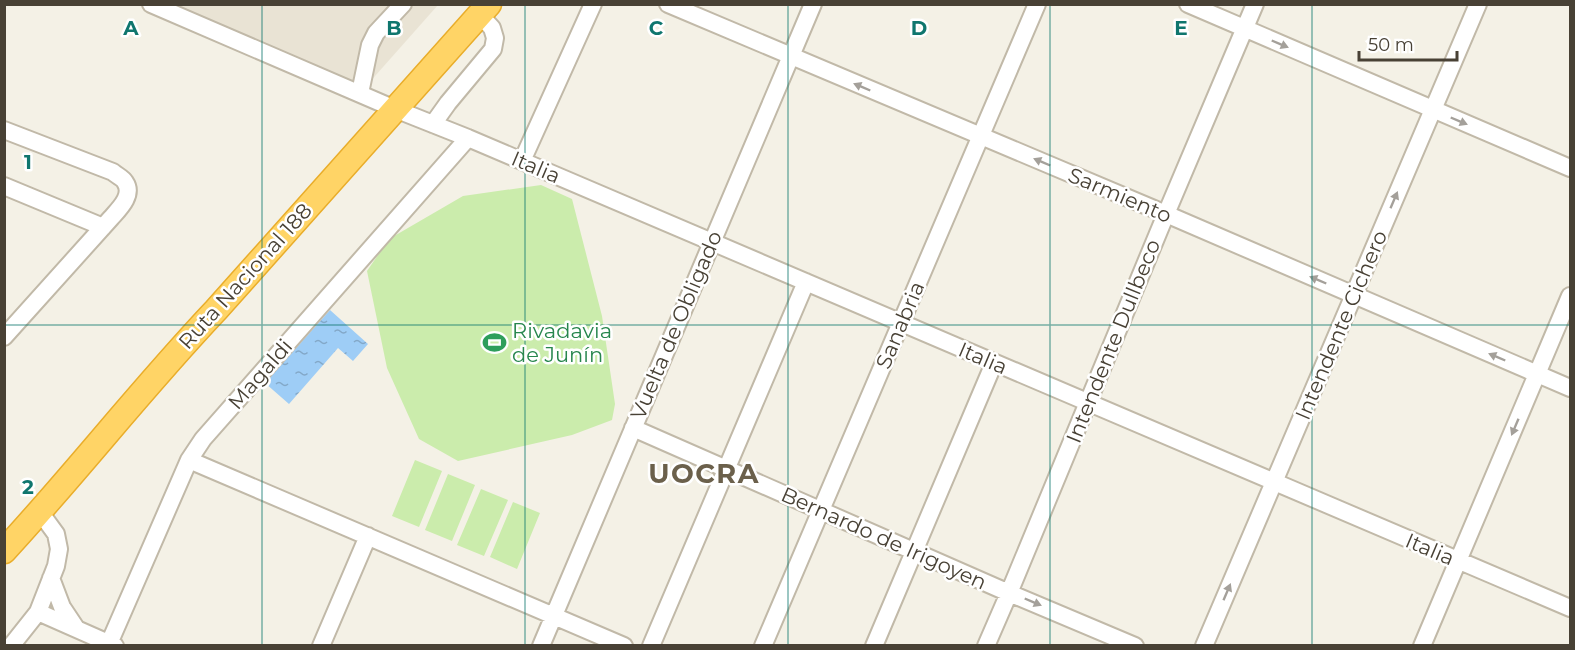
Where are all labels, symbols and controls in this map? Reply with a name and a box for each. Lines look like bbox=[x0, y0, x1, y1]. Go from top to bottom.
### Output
text: A bbox=[122, 16, 139, 40]
text: B bbox=[386, 16, 402, 40]
text: C bbox=[649, 16, 664, 40]
text: D bbox=[911, 16, 927, 40]
text: E bbox=[1174, 16, 1188, 40]
scale bar bbox=[1359, 24, 1456, 62]
text: 50 m bbox=[1368, 34, 1414, 56]
one-way arrow bbox=[1271, 40, 1289, 49]
one-way arrow bbox=[853, 82, 871, 92]
one-way arrow bbox=[1451, 116, 1469, 126]
street label: Italia bbox=[508, 146, 564, 188]
text: 1 bbox=[24, 150, 32, 174]
one-way arrow bbox=[1033, 157, 1051, 166]
street label: Sarmiento bbox=[1065, 162, 1175, 228]
one-way arrow bbox=[1390, 191, 1399, 209]
street label: Ruta Nacional 188 bbox=[173, 198, 317, 354]
street label: Vuelta de Obligado bbox=[625, 227, 727, 423]
street label: Intendente Cichero bbox=[1290, 227, 1392, 423]
street label: Intendente Dullbeco bbox=[1061, 236, 1165, 446]
one-way arrow bbox=[1309, 275, 1327, 285]
street label: Sanabria bbox=[870, 278, 930, 372]
place label: Rivadavia de Junín bbox=[512, 318, 612, 367]
sports icon: Rivadavia de Junín bbox=[481, 329, 507, 355]
street label: Magaldi bbox=[223, 334, 297, 414]
street label: Italia bbox=[955, 337, 1011, 379]
one-way arrow bbox=[1489, 352, 1506, 361]
one-way arrow bbox=[1510, 418, 1519, 436]
district label: UOCRA bbox=[648, 457, 760, 490]
text: 2 bbox=[22, 475, 34, 499]
street label: Bernardo de Irigoyen bbox=[777, 481, 991, 595]
street label: Italia bbox=[1402, 528, 1458, 570]
one-way arrow bbox=[1222, 582, 1232, 600]
one-way arrow bbox=[1024, 598, 1042, 607]

